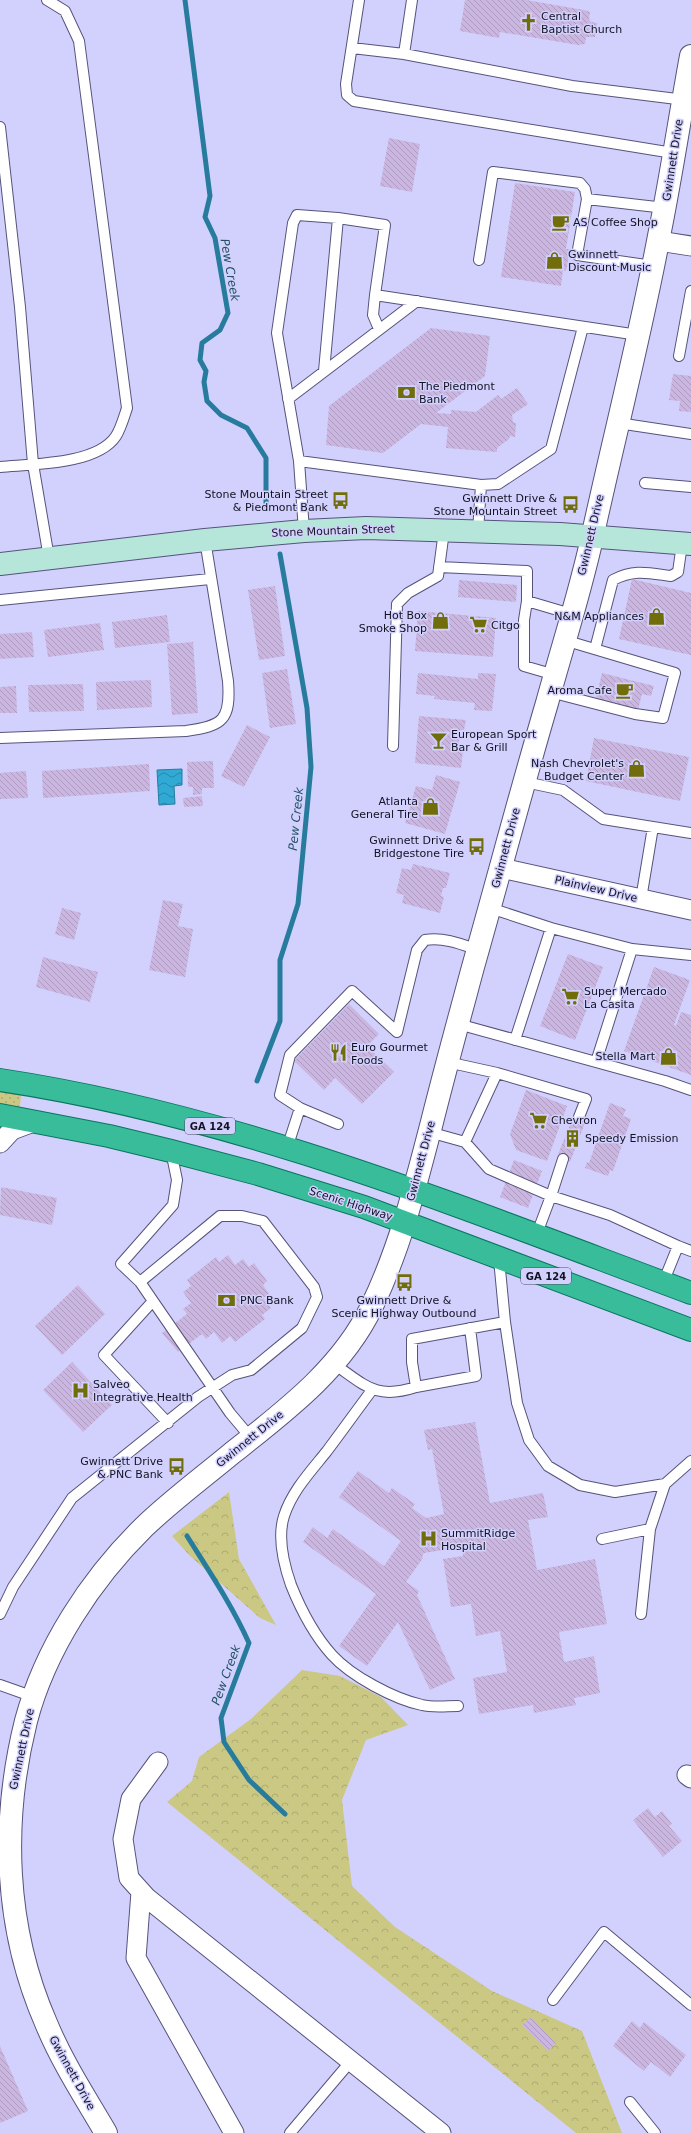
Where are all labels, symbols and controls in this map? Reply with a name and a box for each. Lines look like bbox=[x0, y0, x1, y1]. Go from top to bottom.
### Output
place label: Central Baptist Church bbox=[541, 10, 622, 36]
church icon: Central Baptist Church bbox=[518, 12, 538, 32]
street label: Gwinnett Drive bbox=[660, 118, 686, 202]
cafe icon: AS Coffee Shop bbox=[550, 212, 570, 232]
place label: AS Coffee Shop bbox=[573, 216, 658, 229]
water label: Pew Creek bbox=[218, 238, 243, 303]
place label: Gwinnett Discount Music bbox=[568, 248, 651, 274]
shop icon: Gwinnett Discount Music bbox=[545, 250, 565, 270]
place label: The Piedmont Bank bbox=[418, 380, 496, 406]
bank icon: The Piedmont Bank bbox=[396, 382, 416, 402]
place label: Stone Mountain Street & Piedmont Bank bbox=[205, 488, 329, 514]
bus stop icon: Stone Mountain Street & Piedmont Bank bbox=[331, 490, 351, 510]
place label: Gwinnett Drive & Stone Mountain Street bbox=[434, 492, 558, 518]
street label: Gwinnett Drive bbox=[575, 493, 607, 577]
bus stop icon: Gwinnett Drive & Stone Mountain Street bbox=[560, 494, 580, 514]
street label: Stone Mountain Street bbox=[271, 522, 396, 540]
shop icon: N&M Appliances bbox=[647, 606, 667, 626]
place label: Hot Box Smoke Shop bbox=[359, 609, 427, 635]
place label: N&M Appliances bbox=[554, 610, 644, 623]
shop icon: Hot Box Smoke Shop bbox=[430, 611, 450, 631]
supermarket icon: Citgo bbox=[468, 615, 488, 635]
place label: Citgo bbox=[491, 619, 520, 632]
cafe icon: Aroma Cafe bbox=[615, 680, 635, 700]
place label: Aroma Cafe bbox=[547, 684, 612, 697]
place label: European Sport Bar & Grill bbox=[451, 728, 537, 754]
bar icon: European Sport Bar & Grill bbox=[428, 730, 448, 750]
place label: Nash Chevrolet's Budget Center bbox=[531, 757, 624, 783]
shop icon: Nash Chevrolet's Budget Center bbox=[627, 759, 647, 779]
water label: Pew Creek bbox=[286, 786, 306, 851]
place label: Atlanta General Tire bbox=[351, 795, 418, 821]
shop icon: Atlanta General Tire bbox=[421, 797, 441, 817]
street label: Gwinnett Drive bbox=[489, 806, 523, 890]
place label: Gwinnett Drive & Bridgestone Tire bbox=[369, 834, 464, 860]
bus stop icon: Gwinnett Drive & Bridgestone Tire bbox=[467, 836, 487, 856]
street label: Plainview Drive bbox=[553, 873, 639, 905]
place label: Super Mercado La Casita bbox=[584, 985, 667, 1011]
supermarket icon: Super Mercado La Casita bbox=[561, 987, 581, 1007]
place label: Euro Gourmet Foods bbox=[351, 1041, 428, 1067]
restaurant icon: Euro Gourmet Foods bbox=[328, 1043, 348, 1063]
shop icon: Stella Mart bbox=[658, 1046, 678, 1066]
place label: Stella Mart bbox=[596, 1050, 656, 1063]
supermarket icon: Chevron bbox=[528, 1110, 548, 1130]
place label: Chevron bbox=[551, 1114, 597, 1127]
road number: GA 124 bbox=[185, 1118, 235, 1134]
street label: Gwinnett Drive bbox=[404, 1119, 438, 1203]
building icon: Speedy Emission bbox=[562, 1128, 582, 1148]
place label: Speedy Emission bbox=[585, 1132, 678, 1145]
street label: Scenic Highway bbox=[308, 1184, 395, 1224]
road number: GA 124 bbox=[521, 1268, 571, 1284]
bus stop icon: Gwinnett Drive & Scenic Highway Outbound bbox=[394, 1272, 414, 1292]
bank icon: PNC Bank bbox=[217, 1290, 237, 1310]
place label: PNC Bank bbox=[240, 1294, 294, 1307]
place label: Gwinnett Drive & Scenic Highway Outbound bbox=[332, 1294, 476, 1320]
place label: Salveo Integrative Health bbox=[93, 1378, 193, 1404]
hospital icon: Salveo Integrative Health bbox=[70, 1380, 90, 1400]
street label: Gwinnett Drive bbox=[214, 1408, 286, 1470]
place label: Gwinnett Drive & PNC Bank bbox=[80, 1455, 164, 1481]
bus stop icon: Gwinnett Drive & PNC Bank bbox=[166, 1457, 186, 1477]
place label: SummitRidge Hospital bbox=[441, 1527, 515, 1553]
hospital icon: SummitRidge Hospital bbox=[418, 1529, 438, 1549]
water label: Pew Creek bbox=[209, 1642, 244, 1707]
street label: Gwinnett Drive bbox=[7, 1707, 37, 1791]
street label: Gwinnett Drive bbox=[46, 2034, 98, 2113]

